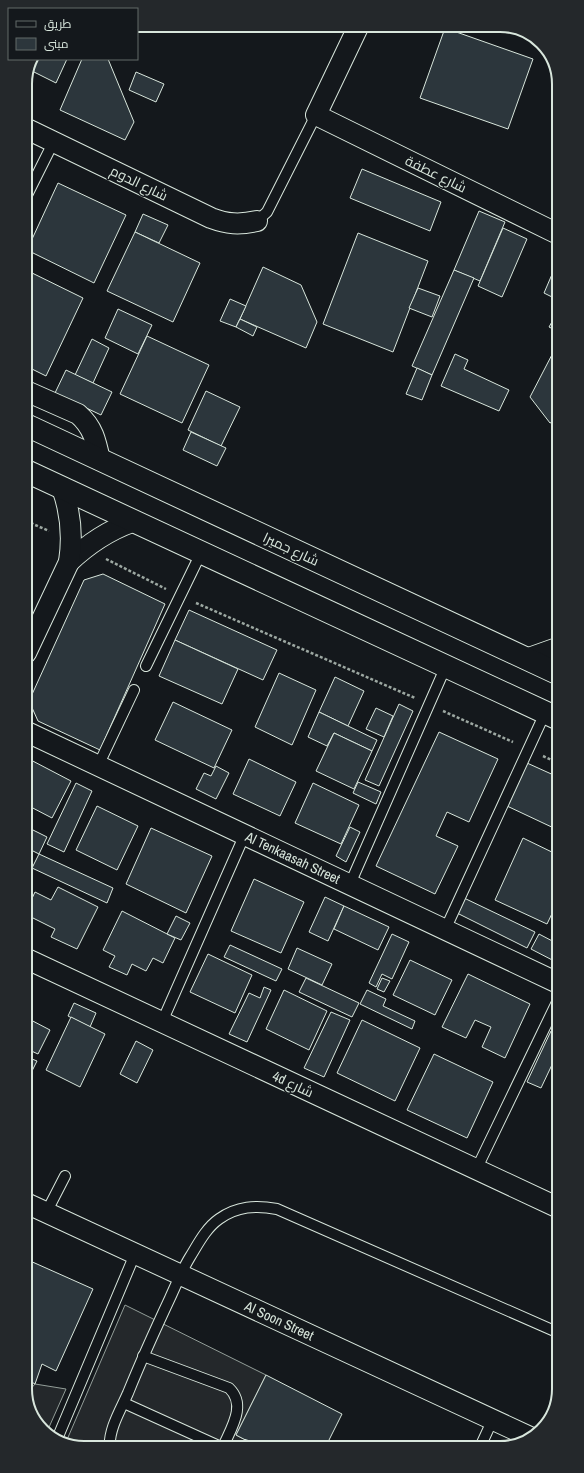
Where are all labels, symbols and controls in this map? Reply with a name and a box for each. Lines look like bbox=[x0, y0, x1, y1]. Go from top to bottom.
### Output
legend bbox=[8, 8, 138, 60]
text: طريق bbox=[44, 16, 72, 32]
text: مبنى bbox=[44, 36, 69, 52]
street label: شارع عطفة bbox=[402, 151, 470, 197]
street label: شارع الدوم bbox=[107, 161, 171, 206]
street label: شارع جميرا bbox=[260, 528, 322, 570]
street label: Al Tenkaasah Street bbox=[242, 827, 343, 888]
street label: 4d شارع bbox=[270, 1067, 316, 1101]
street label: Al Soon Street bbox=[241, 1296, 317, 1344]

